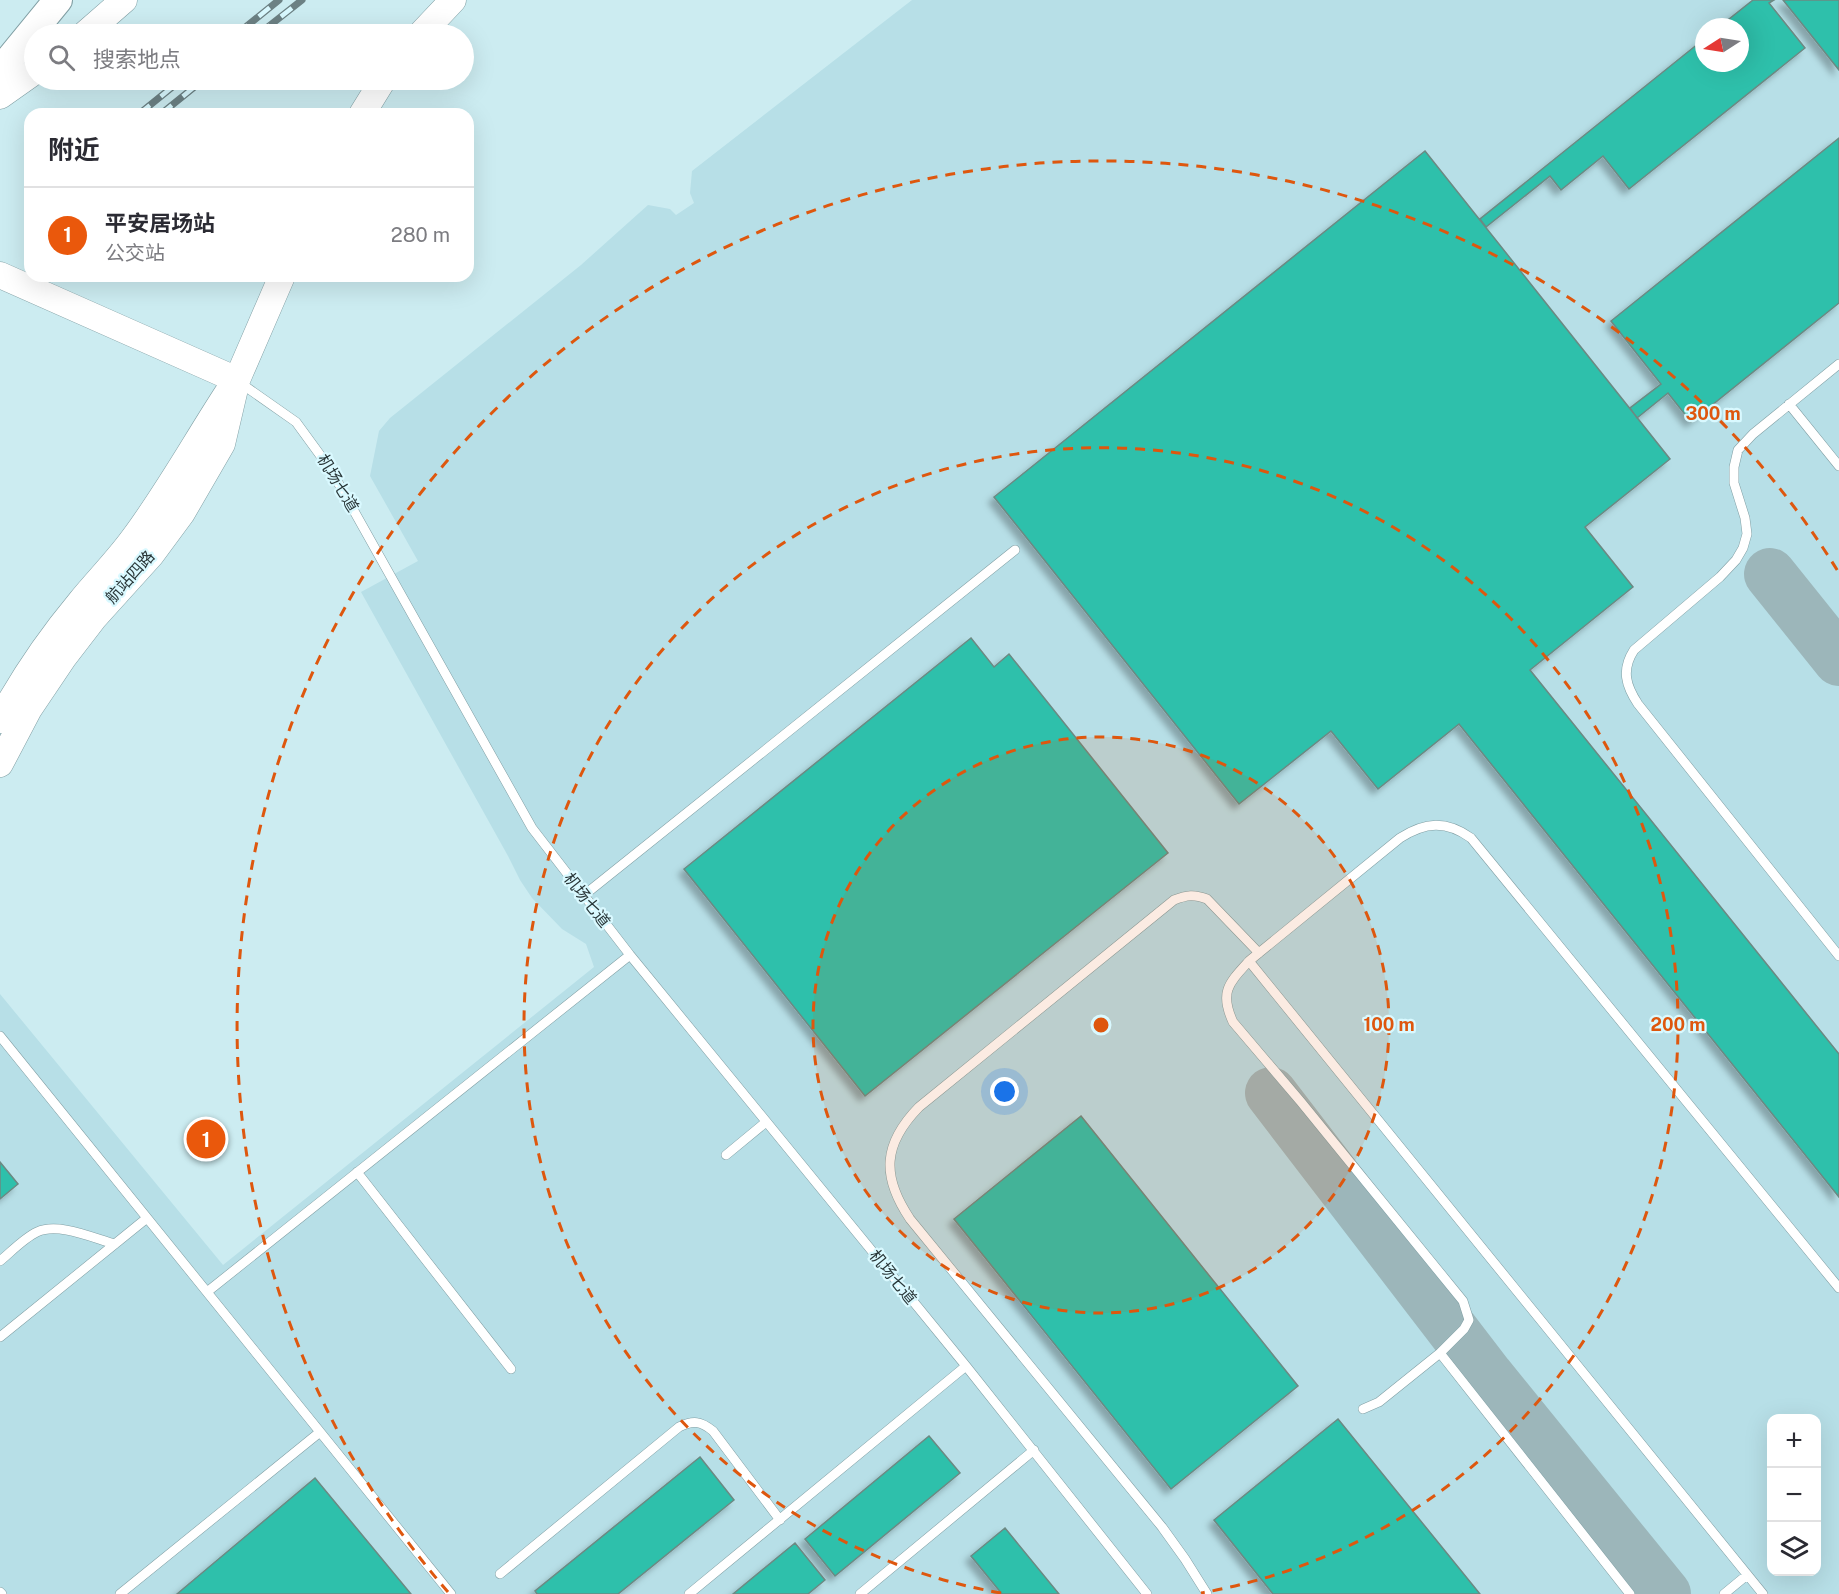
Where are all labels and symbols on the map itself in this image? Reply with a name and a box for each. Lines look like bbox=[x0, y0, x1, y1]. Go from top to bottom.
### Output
north arrow bbox=[1695, 18, 1749, 72]
text: 300 m bbox=[1685, 403, 1741, 424]
street label: 机场七道 bbox=[313, 451, 363, 515]
street label: 航站四路 bbox=[102, 547, 158, 607]
street label: 机场七道 bbox=[560, 869, 614, 931]
text: 100 m bbox=[1363, 1014, 1415, 1035]
text: 200 m bbox=[1651, 1014, 1705, 1035]
centre of rings bbox=[1091, 1015, 1111, 1035]
your location bbox=[990, 1077, 1019, 1106]
pin: 1 bbox=[186, 1116, 226, 1162]
street label: 机场七道 bbox=[865, 1246, 921, 1308]

